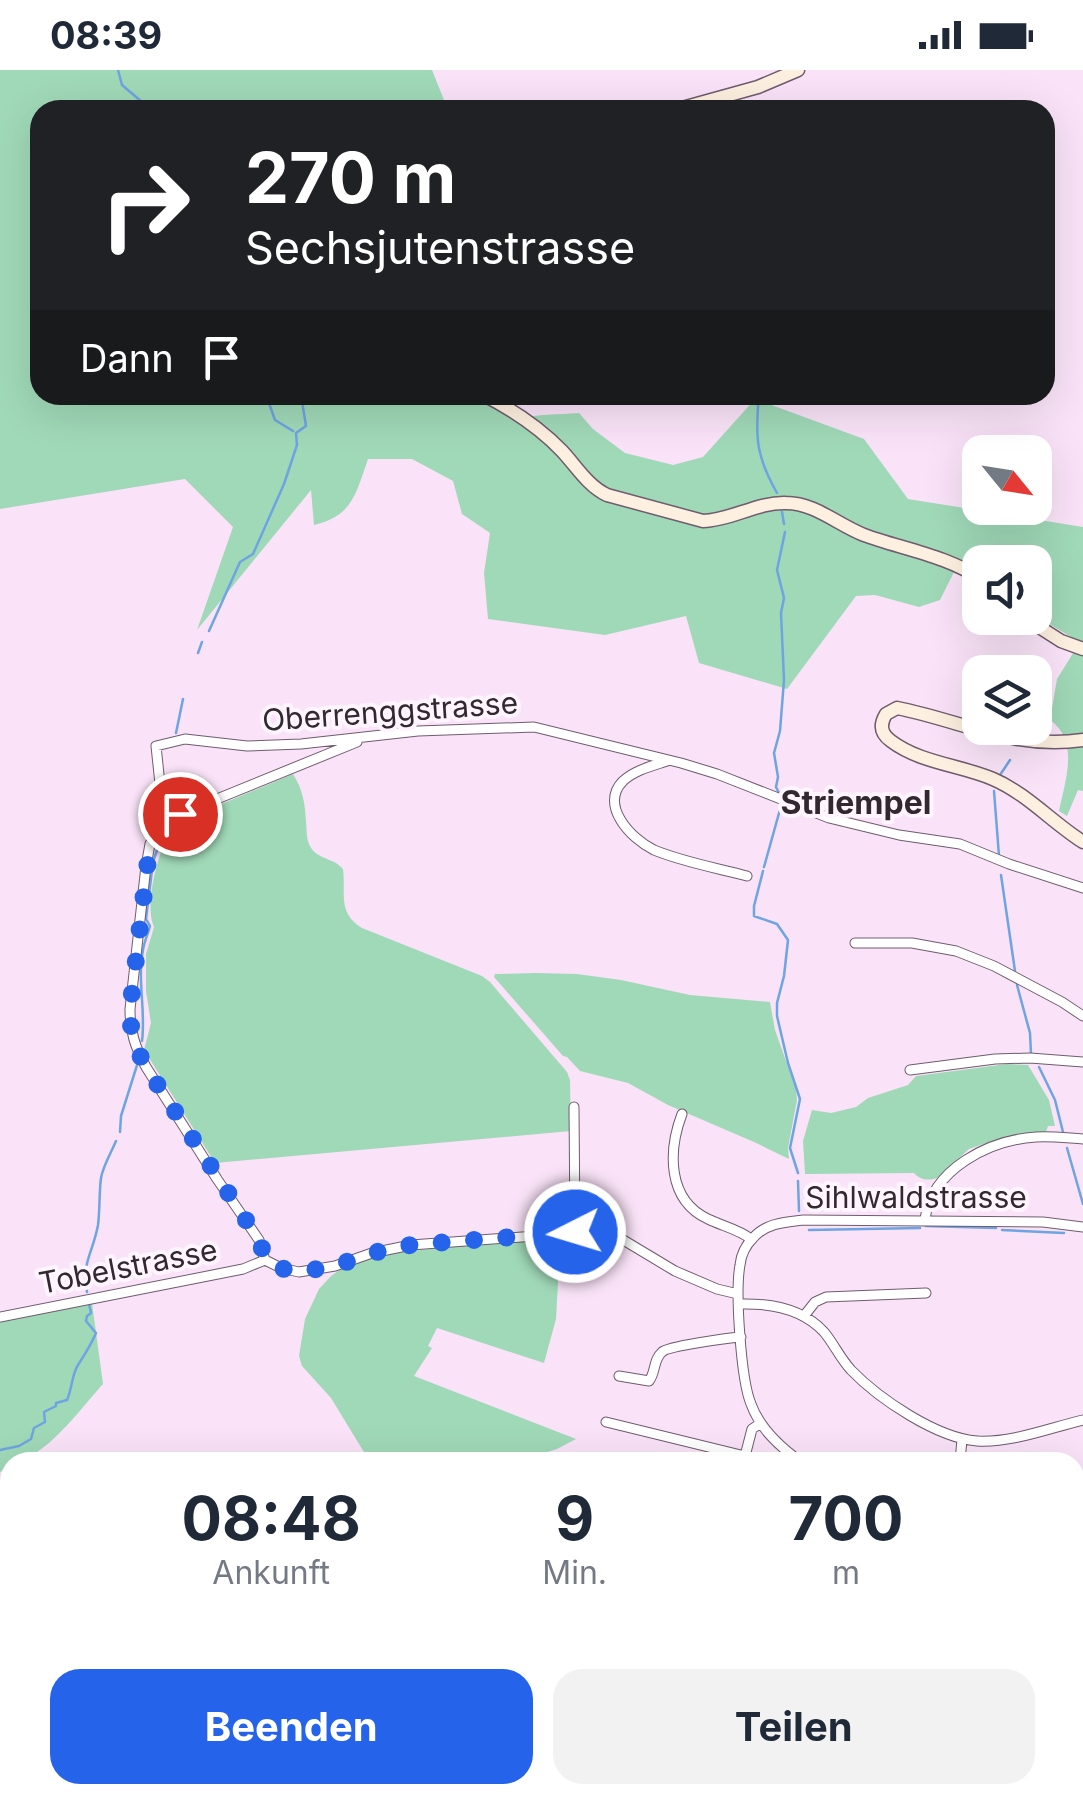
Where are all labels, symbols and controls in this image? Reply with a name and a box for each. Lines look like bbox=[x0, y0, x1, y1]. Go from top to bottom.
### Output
text: 08:39 bbox=[50, 12, 162, 58]
text: 270 m bbox=[245, 135, 456, 220]
icon: right bbox=[80, 140, 210, 270]
text: Sechsjutenstrasse bbox=[245, 220, 635, 275]
icon: arrive bbox=[194, 330, 249, 385]
text: Dann bbox=[80, 335, 174, 381]
north arrow bbox=[962, 435, 1052, 525]
map controls bbox=[962, 435, 1052, 745]
button: sound bbox=[962, 545, 1052, 635]
button: layers bbox=[962, 655, 1052, 745]
street label: Oberrenggstrasse bbox=[261, 684, 519, 738]
pin bbox=[138, 772, 223, 857]
district label: Striempel bbox=[781, 783, 931, 822]
icon: arrive bbox=[153, 787, 208, 842]
street label: Sihlwaldstrasse bbox=[805, 1179, 1027, 1215]
position arrow bbox=[523, 1180, 627, 1284]
street label: Tobelstrasse bbox=[36, 1231, 220, 1301]
text: 08:48 bbox=[182, 1482, 361, 1554]
text: 9 bbox=[555, 1482, 594, 1554]
text: 700 bbox=[789, 1482, 903, 1554]
text: Ankunft bbox=[212, 1553, 330, 1592]
text: Min. bbox=[542, 1553, 607, 1592]
text: m bbox=[832, 1553, 860, 1592]
button: Beenden bbox=[50, 1669, 533, 1784]
button: Teilen bbox=[553, 1669, 1035, 1784]

